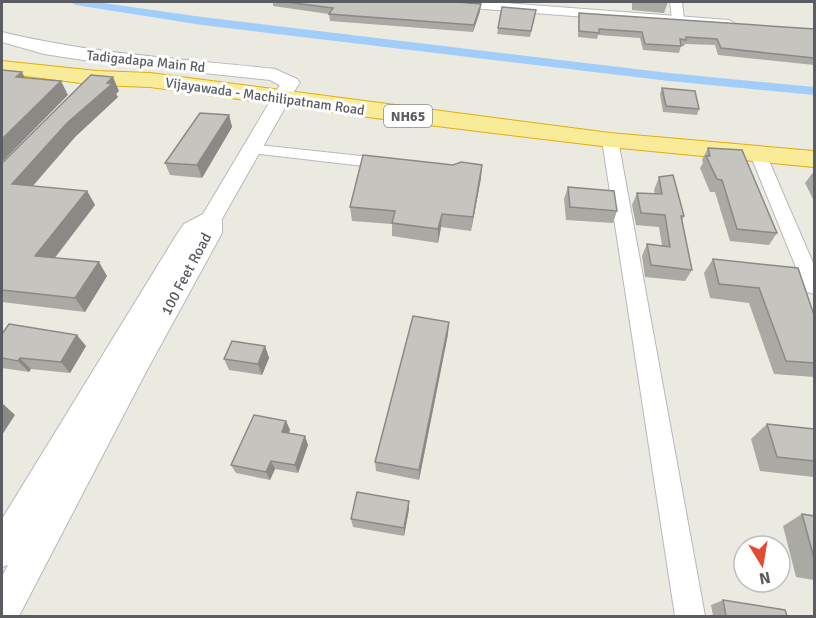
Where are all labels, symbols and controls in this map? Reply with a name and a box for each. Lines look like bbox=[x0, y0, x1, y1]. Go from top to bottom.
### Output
street label: Tadigadapa Main Rd bbox=[86, 47, 206, 76]
street label: Vijayawada - Machilipatnam Road bbox=[164, 74, 366, 119]
road number: NH65 bbox=[384, 105, 432, 127]
street label: 100 Feet Road bbox=[157, 230, 215, 318]
north arrow bbox=[732, 534, 792, 594]
text: N bbox=[757, 567, 772, 589]

